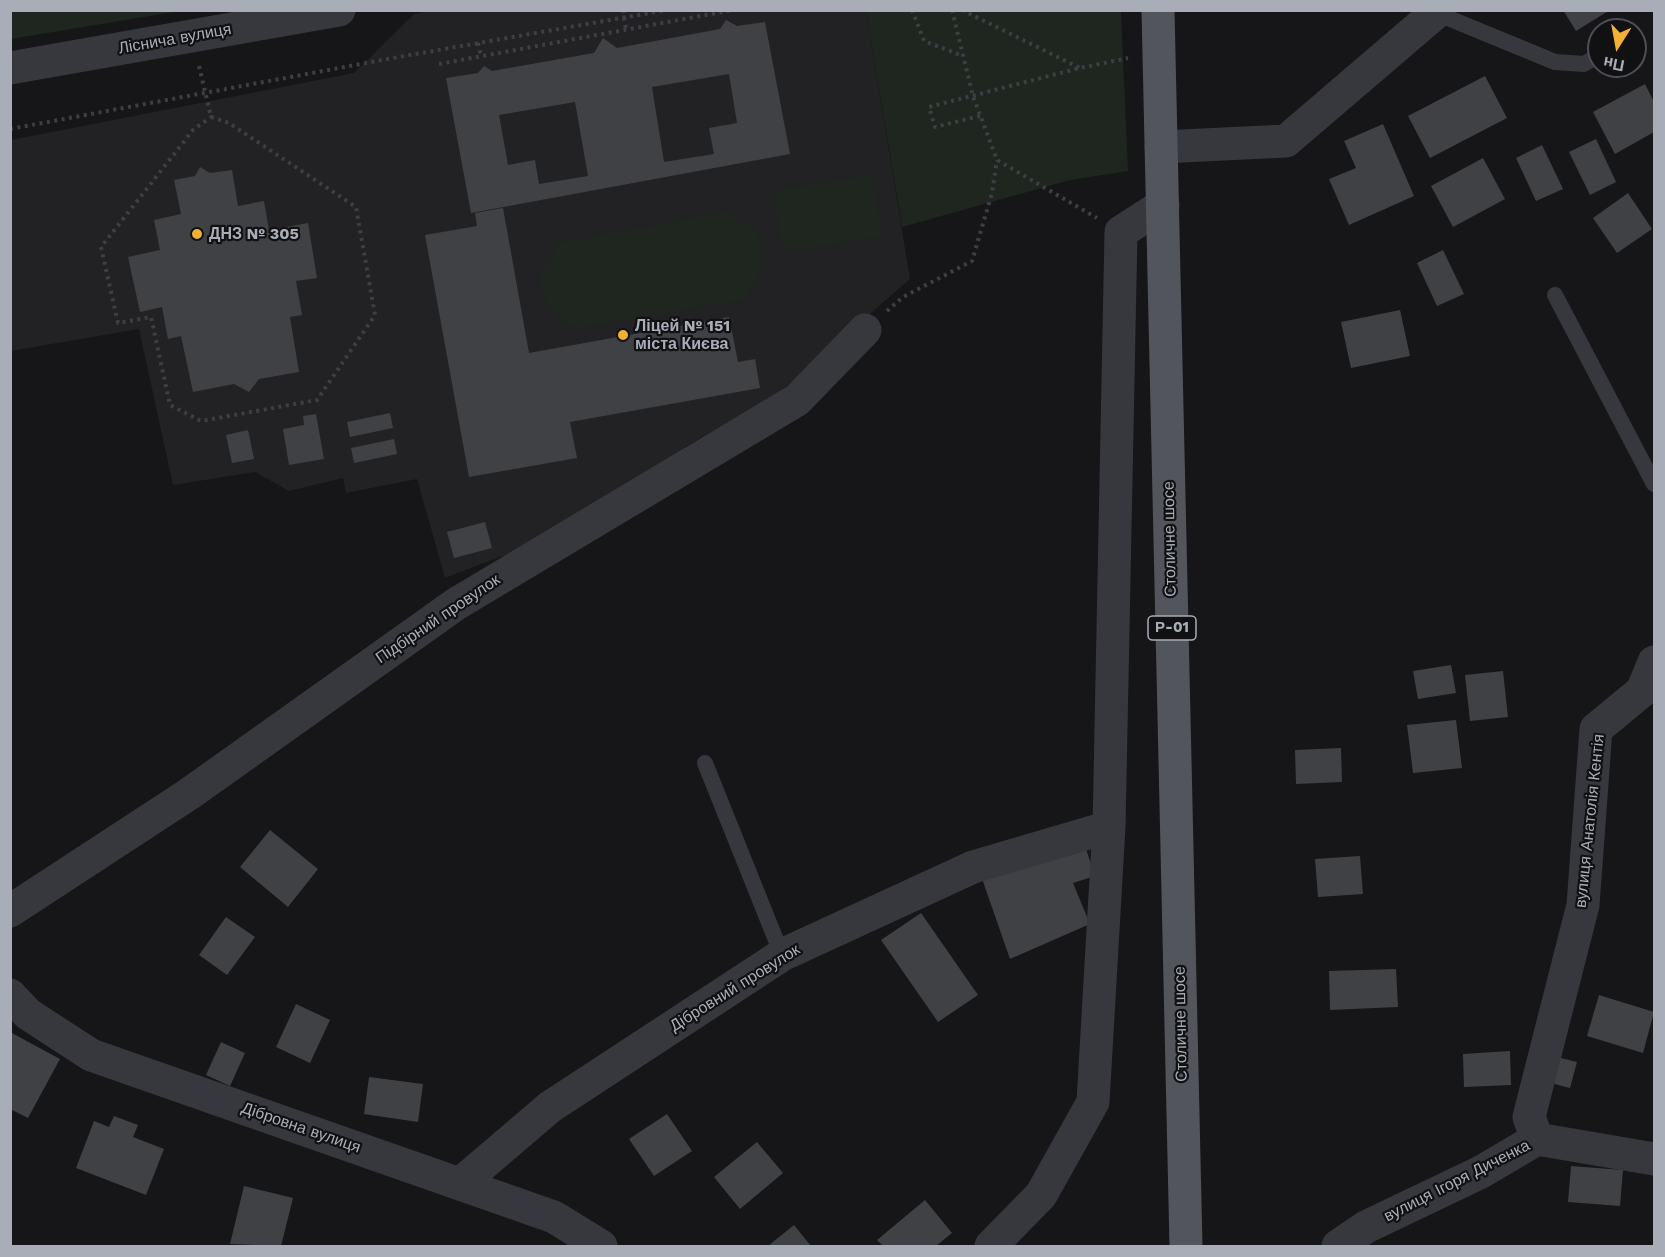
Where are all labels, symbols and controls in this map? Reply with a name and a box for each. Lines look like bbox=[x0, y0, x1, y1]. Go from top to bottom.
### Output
north arrow bbox=[1587, 18, 1647, 78]
street label: Ліснича вулиця bbox=[117, 20, 233, 58]
text: Пн bbox=[1602, 53, 1626, 76]
place label: ДНЗ № 305 bbox=[209, 224, 299, 244]
marker: ДНЗ № 305 bbox=[190, 227, 204, 241]
place label: Ліцей № 151 міста Києва bbox=[635, 316, 730, 354]
marker: Ліцей № 151 міста Києва bbox=[616, 328, 630, 342]
street label: Столичне шосе bbox=[1159, 481, 1181, 597]
street label: Підбірний провулок bbox=[372, 570, 504, 668]
road number: Р-01 bbox=[1148, 616, 1196, 640]
street label: вулиця Анатолія Кентія bbox=[1571, 733, 1609, 909]
street label: Дібровний провулок bbox=[666, 940, 804, 1036]
street label: Столичне шосе bbox=[1170, 966, 1192, 1082]
street label: Дібровна вулиця bbox=[239, 1099, 363, 1157]
street label: вулиця Ігоря Диченка bbox=[1381, 1136, 1533, 1226]

